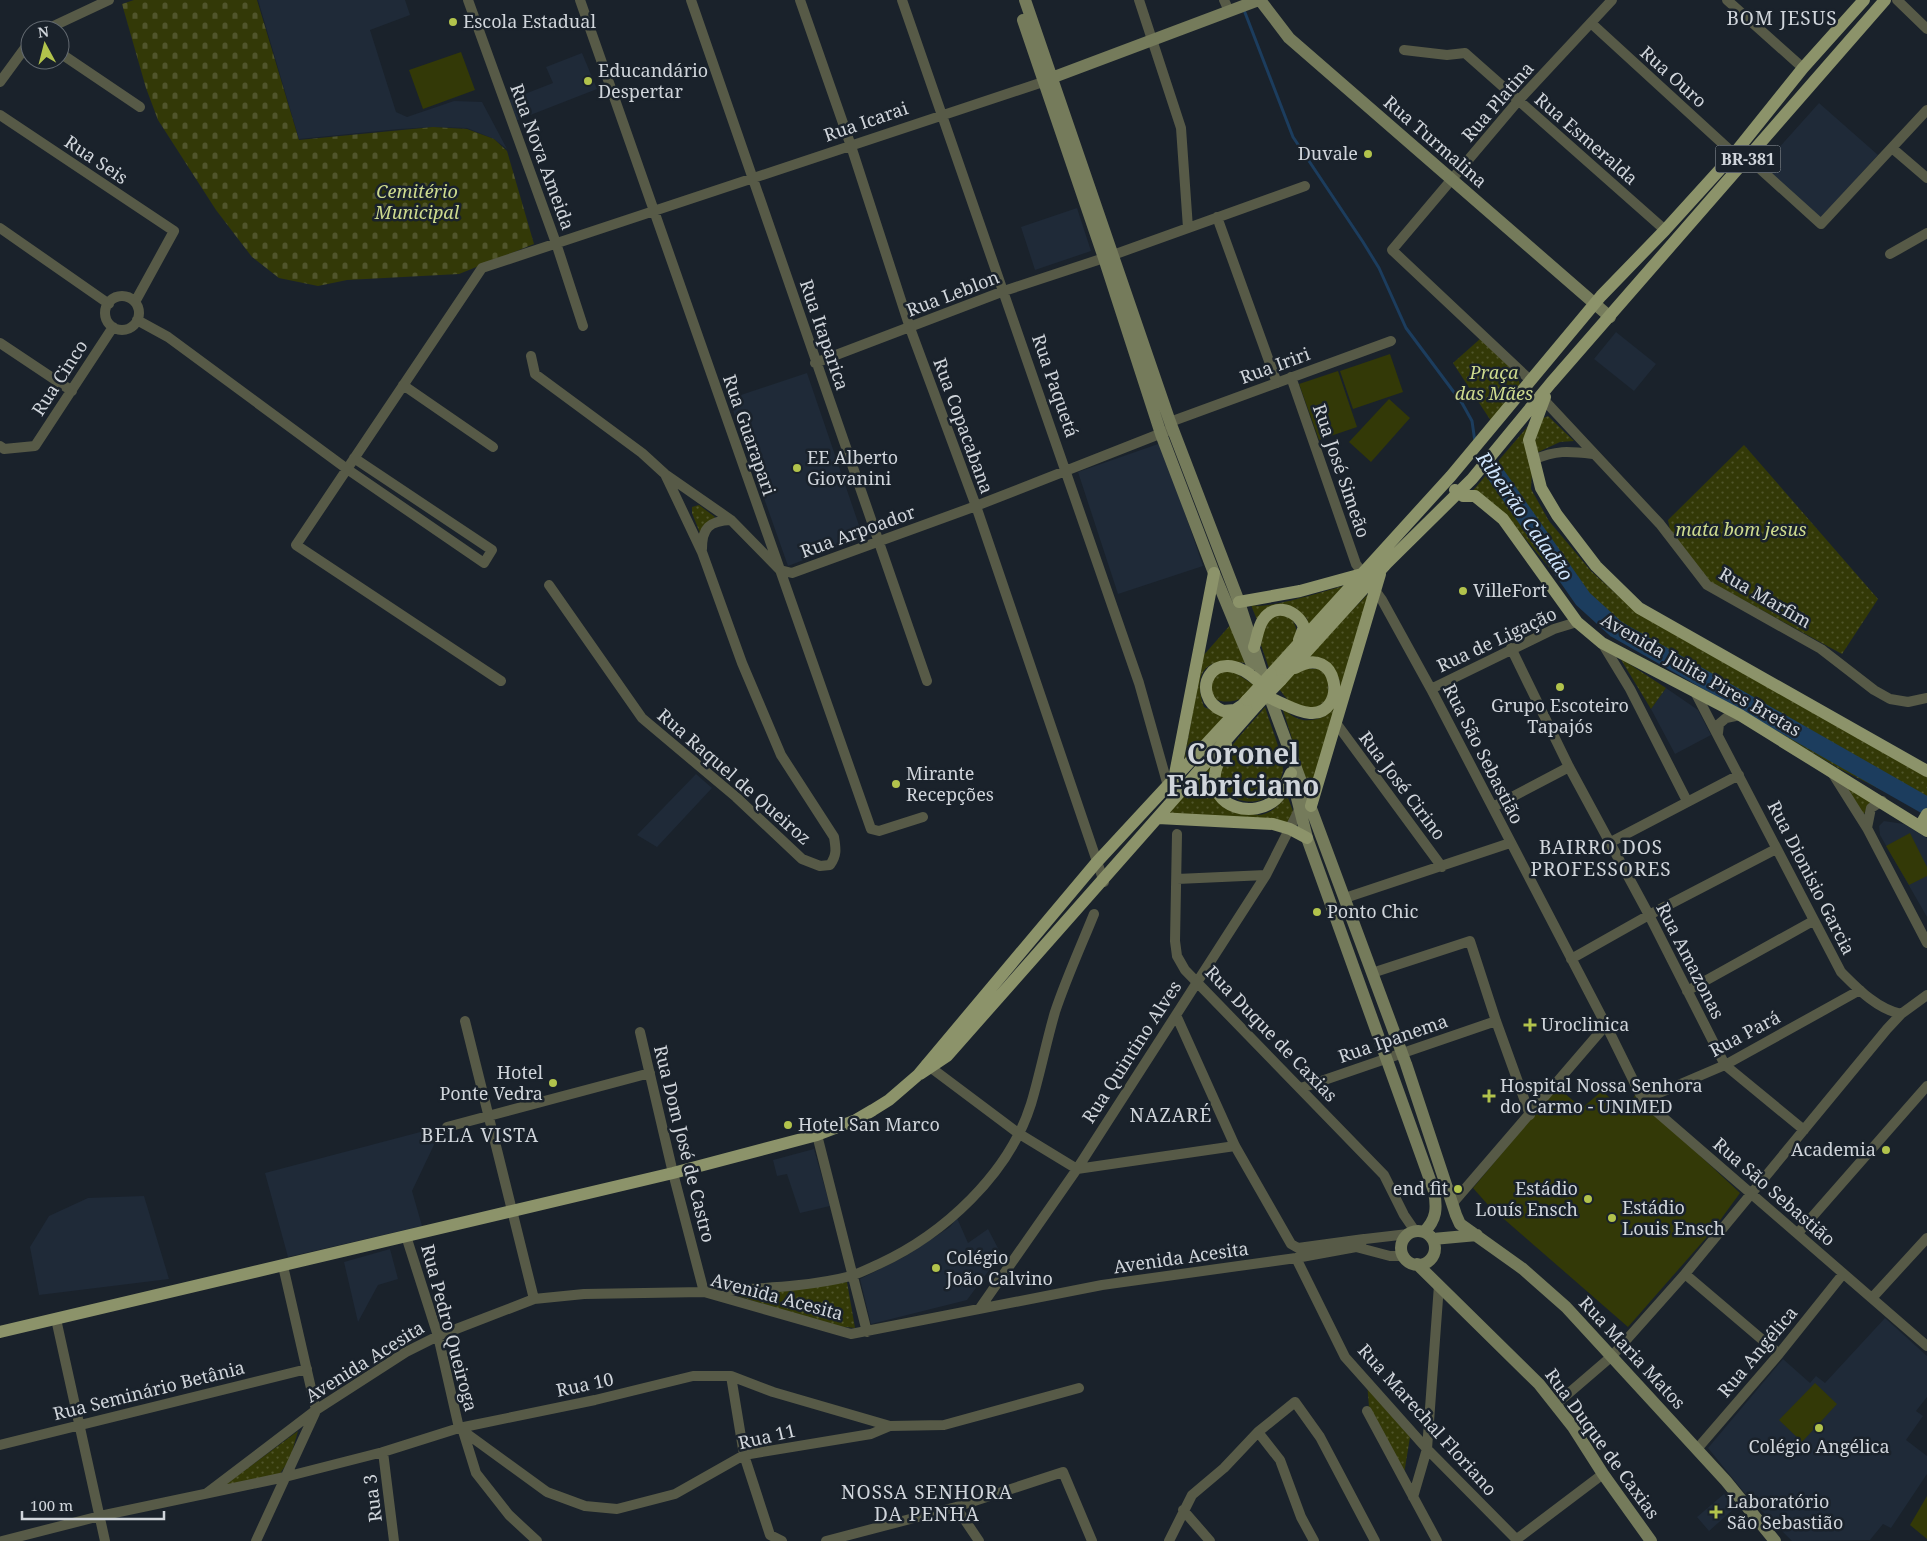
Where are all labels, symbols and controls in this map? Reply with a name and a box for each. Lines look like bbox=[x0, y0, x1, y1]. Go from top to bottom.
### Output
district label: BOM JESUS bbox=[1726, 5, 1838, 31]
place label: Escola Estadual bbox=[463, 9, 596, 33]
marker: Escola Estadual bbox=[447, 16, 459, 28]
north arrow bbox=[20, 20, 70, 70]
text: N bbox=[37, 21, 50, 42]
street label: Rua Ouro bbox=[1635, 40, 1712, 113]
street label: Rua Platina bbox=[1456, 56, 1539, 146]
place label: Educandário Despertar bbox=[598, 58, 708, 103]
marker: Educandário Despertar bbox=[582, 75, 594, 87]
street label: Rua Nova Ameida bbox=[505, 80, 580, 233]
street label: Rua Esmeralda bbox=[1530, 87, 1643, 190]
street label: Rua Turmalina bbox=[1379, 90, 1492, 193]
street label: Rua Icarai bbox=[820, 95, 911, 147]
street label: Rua Seis bbox=[60, 129, 133, 189]
place label: Duvale bbox=[1298, 141, 1358, 165]
road number: BR-381 bbox=[1716, 146, 1780, 172]
marker: Duvale bbox=[1362, 148, 1374, 160]
park label: Cemitério Municipal bbox=[374, 179, 460, 224]
street label: Rua Leblon bbox=[903, 264, 1003, 322]
street label: Rua Itaparica bbox=[795, 276, 855, 393]
street label: Rua Paquetá bbox=[1027, 331, 1085, 440]
street label: Rua Cinco bbox=[26, 335, 93, 420]
street label: Rua Iriri bbox=[1236, 341, 1313, 389]
street label: Rua Copacabana bbox=[928, 355, 1000, 497]
park label: Praça das Mães bbox=[1455, 360, 1533, 405]
street label: Rua Guarapari bbox=[718, 371, 782, 498]
street label: Rua José Simeão bbox=[1308, 401, 1376, 541]
place label: EE Alberto Giovanini bbox=[807, 445, 898, 490]
water label: Ribeirão Caladão bbox=[1470, 445, 1579, 586]
marker: EE Alberto Giovanini bbox=[791, 462, 803, 474]
street label: Rua Arpoador bbox=[797, 499, 919, 563]
park label: mata bom jesus bbox=[1675, 517, 1807, 541]
street label: Rua Marfim bbox=[1715, 561, 1816, 633]
place label: VilleFort bbox=[1473, 578, 1547, 602]
marker: VilleFort bbox=[1457, 585, 1469, 597]
street label: Rua de Ligação bbox=[1433, 601, 1560, 677]
street label: Avenida Julita Pires Bretas bbox=[1597, 607, 1806, 741]
street label: Rua São Sebastião bbox=[1438, 679, 1530, 828]
marker: Grupo Escoteiro Tapajós bbox=[1554, 681, 1566, 693]
place label: Grupo Escoteiro Tapajós bbox=[1491, 693, 1629, 738]
street label: Rua Raquel de Queiroz bbox=[653, 703, 816, 850]
street label: Rua José Cirino bbox=[1354, 726, 1452, 845]
district label: Coronel Fabriciano bbox=[1166, 734, 1320, 804]
place label: Mirante Recepções bbox=[906, 761, 994, 806]
marker: Mirante Recepções bbox=[890, 778, 902, 790]
street label: Rua Dionisio Garcia bbox=[1763, 796, 1861, 959]
district label: BAIRRO DOS PROFESSORES bbox=[1530, 834, 1672, 882]
street label: Rua Amazonas bbox=[1651, 898, 1730, 1023]
place label: Ponto Chic bbox=[1327, 899, 1419, 923]
marker: Ponto Chic bbox=[1311, 906, 1323, 918]
street label: Rua Duque de Caxias bbox=[1200, 960, 1343, 1106]
street label: Rua Quintino Alves bbox=[1076, 976, 1186, 1127]
street label: Rua Pará bbox=[1705, 1004, 1784, 1062]
street label: Rua Ipanema bbox=[1335, 1008, 1451, 1068]
place label: Uroclinica bbox=[1541, 1012, 1629, 1036]
marker: Uroclinica bbox=[1523, 1018, 1537, 1032]
street label: Rua Dom José de Castro bbox=[649, 1043, 721, 1245]
place label: Hotel Ponte Vedra bbox=[439, 1060, 543, 1105]
place label: Hospital Nossa Senhora do Carmo - UNIMED bbox=[1500, 1073, 1703, 1118]
marker: Hotel Ponte Vedra bbox=[547, 1077, 559, 1089]
marker: Hospital Nossa Senhora do Carmo - UNIMED bbox=[1482, 1089, 1496, 1103]
district label: NAZARÉ bbox=[1130, 1102, 1212, 1128]
place label: Hotel San Marco bbox=[798, 1112, 940, 1136]
marker: Hotel San Marco bbox=[782, 1119, 794, 1131]
district label: BELA VISTA bbox=[421, 1122, 539, 1148]
street label: Rua São Sebastião bbox=[1709, 1132, 1841, 1251]
place label: Academia bbox=[1791, 1137, 1876, 1161]
marker: Academia bbox=[1880, 1144, 1892, 1156]
place label: end fit bbox=[1393, 1176, 1448, 1200]
place label: Estádio Louís Ensch bbox=[1475, 1176, 1578, 1221]
marker: end fit bbox=[1452, 1183, 1464, 1195]
marker: Estádio Louís Ensch bbox=[1582, 1193, 1594, 1205]
place label: Estádio Louis Ensch bbox=[1622, 1195, 1725, 1240]
marker: Estádio Louis Ensch bbox=[1606, 1212, 1618, 1224]
street label: Avenida Acesita bbox=[1112, 1236, 1250, 1278]
street label: Rua Pedro Queiroga bbox=[416, 1242, 484, 1414]
place label: Colégio João Calvino bbox=[945, 1245, 1053, 1290]
marker: Colégio João Calvino bbox=[930, 1262, 942, 1274]
street label: Avenida Acesita bbox=[708, 1267, 846, 1325]
street label: Rua Maria Matos bbox=[1574, 1291, 1691, 1414]
street label: Rua Angélica bbox=[1712, 1301, 1802, 1402]
street label: Avenida Acesita bbox=[300, 1315, 429, 1407]
street label: Rua Marechal Floriano bbox=[1353, 1338, 1503, 1500]
street label: Rua Seminário Betânia bbox=[50, 1355, 247, 1425]
street label: Rua Duque de Caxias bbox=[1540, 1363, 1666, 1523]
street label: Rua 10 bbox=[554, 1366, 616, 1402]
street label: Rua 11 bbox=[736, 1418, 798, 1454]
marker: Colégio Angélica bbox=[1813, 1422, 1825, 1434]
place label: Colégio Angélica bbox=[1748, 1434, 1890, 1458]
street label: Rua 3 bbox=[357, 1473, 387, 1523]
district label: NOSSA SENHORA DA PENHA bbox=[841, 1479, 1013, 1527]
scale bar bbox=[22, 1488, 165, 1520]
place label: Laboratório São Sebastião bbox=[1727, 1489, 1843, 1534]
text: 100 m bbox=[30, 1495, 73, 1515]
marker: Laboratório São Sebastião bbox=[1709, 1505, 1723, 1519]

